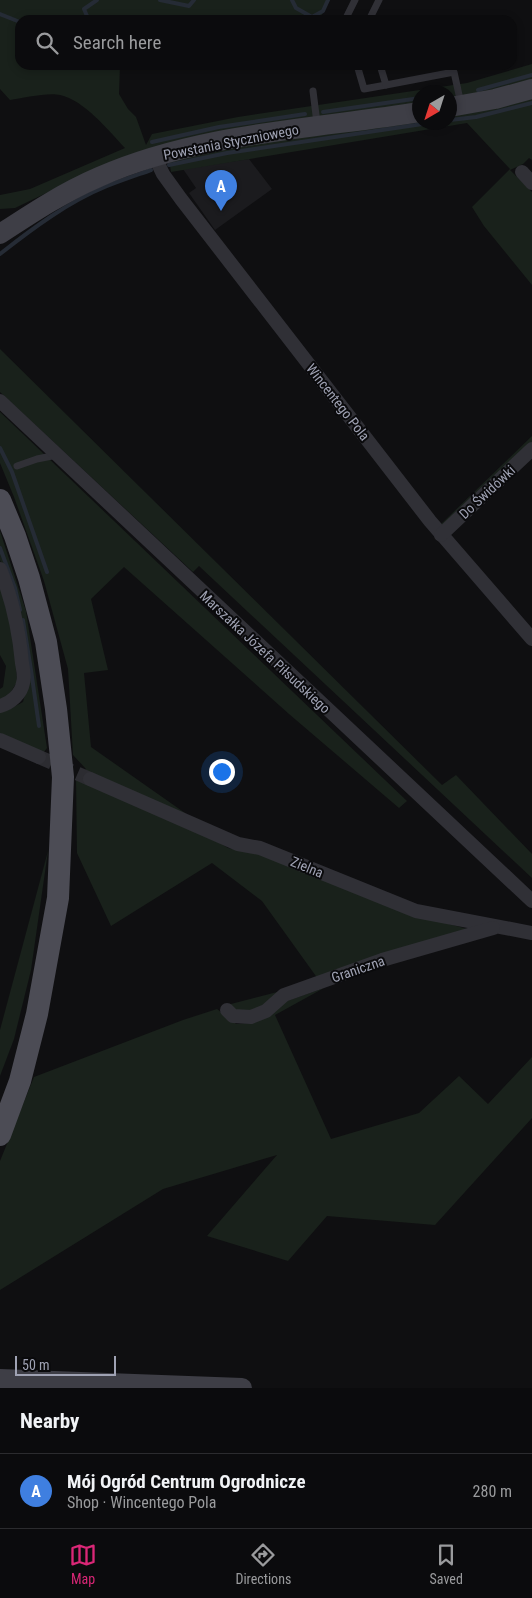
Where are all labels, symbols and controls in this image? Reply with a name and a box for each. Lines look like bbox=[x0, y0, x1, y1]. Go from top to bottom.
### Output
search box bbox=[15, 15, 517, 70]
icon: search bbox=[33, 29, 61, 57]
text: Search here bbox=[73, 31, 161, 54]
north arrow bbox=[412, 85, 457, 130]
street label: Powstania Styczniowego bbox=[162, 121, 300, 163]
pin: A bbox=[205, 170, 237, 211]
street label: Wincentego Pola bbox=[303, 360, 373, 444]
street label: Do Świdówki bbox=[455, 461, 518, 522]
street label: Marszałka Józefa Piłsudskiego bbox=[197, 587, 333, 717]
your location bbox=[209, 759, 235, 785]
street label: Zielna bbox=[288, 853, 326, 881]
street label: Graniczna bbox=[329, 952, 387, 986]
scale bar bbox=[15, 1353, 116, 1376]
text: 50 m bbox=[22, 1357, 50, 1373]
text: Nearby bbox=[20, 1409, 79, 1433]
text: Mój Ogród Centrum Ogrodnicze bbox=[67, 1470, 306, 1493]
text: A bbox=[31, 1482, 41, 1501]
text: 280 m bbox=[473, 1482, 512, 1501]
text: Shop · Wincentego Pola bbox=[67, 1493, 216, 1512]
tab: Map bbox=[69, 1541, 97, 1587]
tab: Directions bbox=[235, 1541, 291, 1587]
tab: Saved bbox=[430, 1541, 463, 1587]

